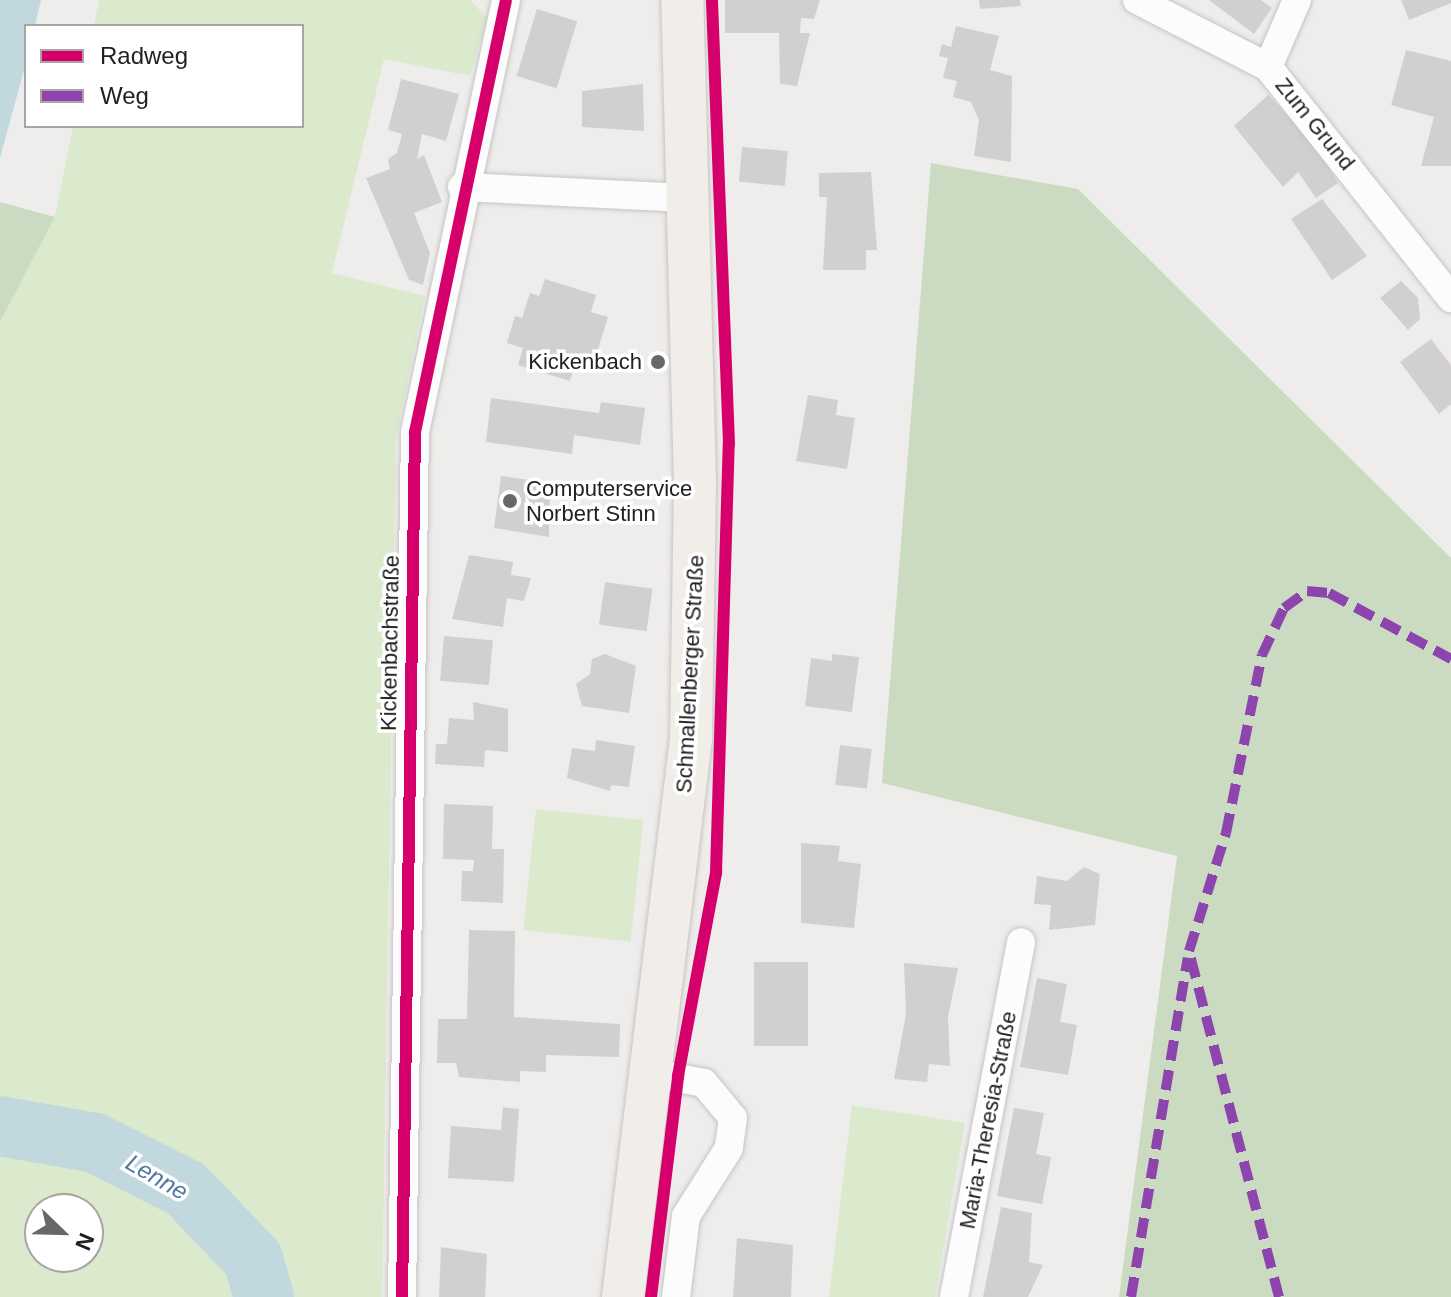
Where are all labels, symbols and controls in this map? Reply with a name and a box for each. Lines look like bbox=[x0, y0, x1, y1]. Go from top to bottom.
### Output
legend bbox=[24, 24, 304, 128]
text: Radweg bbox=[100, 42, 188, 69]
street label: Zum Grund bbox=[1270, 72, 1360, 176]
text: Weg bbox=[100, 82, 149, 109]
place label: Kickenbach bbox=[528, 349, 642, 375]
marker: Kickenbach bbox=[649, 353, 667, 371]
place label: Computerservice Norbert Stinn bbox=[526, 475, 692, 526]
marker: Computerservice Norbert Stinn bbox=[501, 492, 519, 510]
street label: Schmallenberger Straße bbox=[671, 554, 709, 794]
street label: Kickenbachstraße bbox=[375, 555, 405, 731]
street label: Maria-Theresia-Straße bbox=[954, 1009, 1022, 1231]
water label: Lenne bbox=[121, 1148, 193, 1206]
north arrow bbox=[24, 1193, 104, 1273]
text: N bbox=[70, 1230, 99, 1254]

